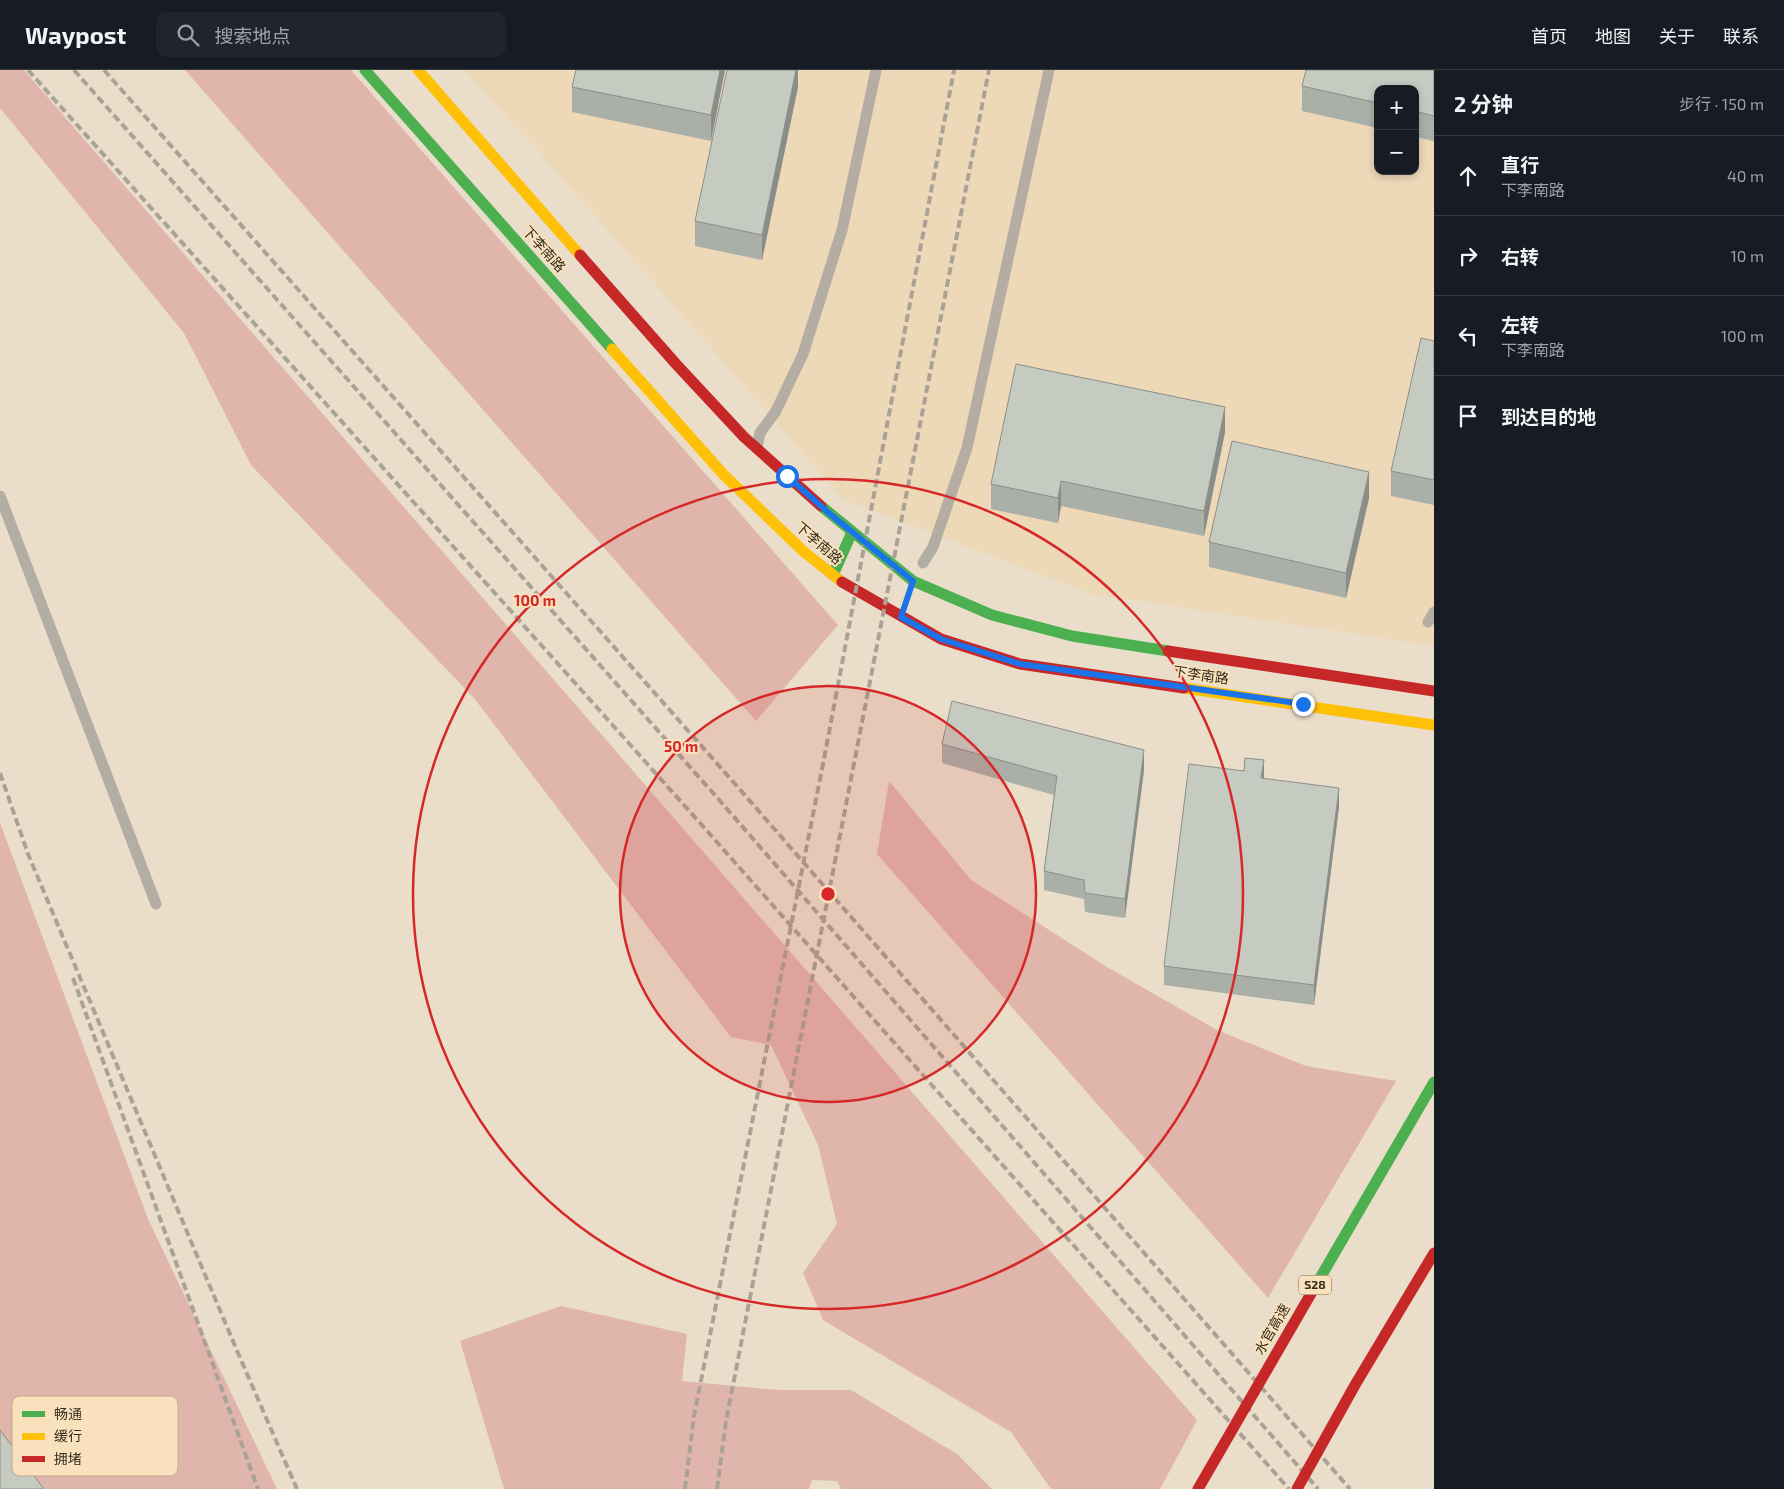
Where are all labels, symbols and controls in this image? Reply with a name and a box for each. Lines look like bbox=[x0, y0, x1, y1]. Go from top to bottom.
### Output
search box bbox=[156, 12, 506, 57]
text: Waypost bbox=[25, 20, 126, 49]
icon: search bbox=[174, 21, 202, 49]
text: 搜索地点 bbox=[214, 24, 290, 47]
text: 首页 bbox=[1531, 25, 1567, 47]
text: 地图 bbox=[1595, 25, 1631, 47]
text: 关于 bbox=[1659, 25, 1695, 47]
text: 联系 bbox=[1723, 25, 1759, 47]
map controls bbox=[1374, 85, 1419, 175]
button: + bbox=[1374, 85, 1419, 130]
text: 2 分钟 bbox=[1454, 91, 1513, 116]
text: 步行 · 150 m bbox=[1679, 94, 1764, 113]
button: − bbox=[1374, 130, 1419, 175]
text: 直行 bbox=[1501, 153, 1539, 176]
icon: ahead bbox=[1454, 162, 1482, 190]
text: 40 m bbox=[1727, 166, 1764, 185]
text: 下李南路 bbox=[1501, 180, 1565, 199]
street label: 下李南路 bbox=[519, 222, 569, 275]
icon: right bbox=[1454, 242, 1482, 270]
text: 右转 bbox=[1501, 245, 1539, 268]
text: 10 m bbox=[1730, 246, 1764, 265]
text: 左转 bbox=[1501, 313, 1539, 336]
icon: left bbox=[1454, 322, 1482, 350]
text: 100 m bbox=[1721, 326, 1764, 345]
text: 下李南路 bbox=[1501, 340, 1565, 359]
icon: arrive bbox=[1454, 402, 1482, 430]
text: 到达目的地 bbox=[1501, 405, 1596, 428]
route start bbox=[776, 465, 799, 488]
street label: 下李南路 bbox=[793, 518, 846, 567]
text: 100 m bbox=[514, 591, 556, 609]
street label: 下李南路 bbox=[1172, 662, 1230, 687]
route end bbox=[1292, 693, 1315, 716]
text: 50 m bbox=[664, 737, 698, 755]
centre of rings bbox=[819, 885, 837, 903]
road number: S28 bbox=[1299, 1276, 1331, 1294]
street label: 水官高速 bbox=[1250, 1300, 1293, 1357]
legend bbox=[12, 1396, 178, 1476]
text: 畅通 bbox=[54, 1405, 82, 1422]
text: 缓行 bbox=[54, 1427, 82, 1444]
text: 拥堵 bbox=[54, 1450, 82, 1467]

